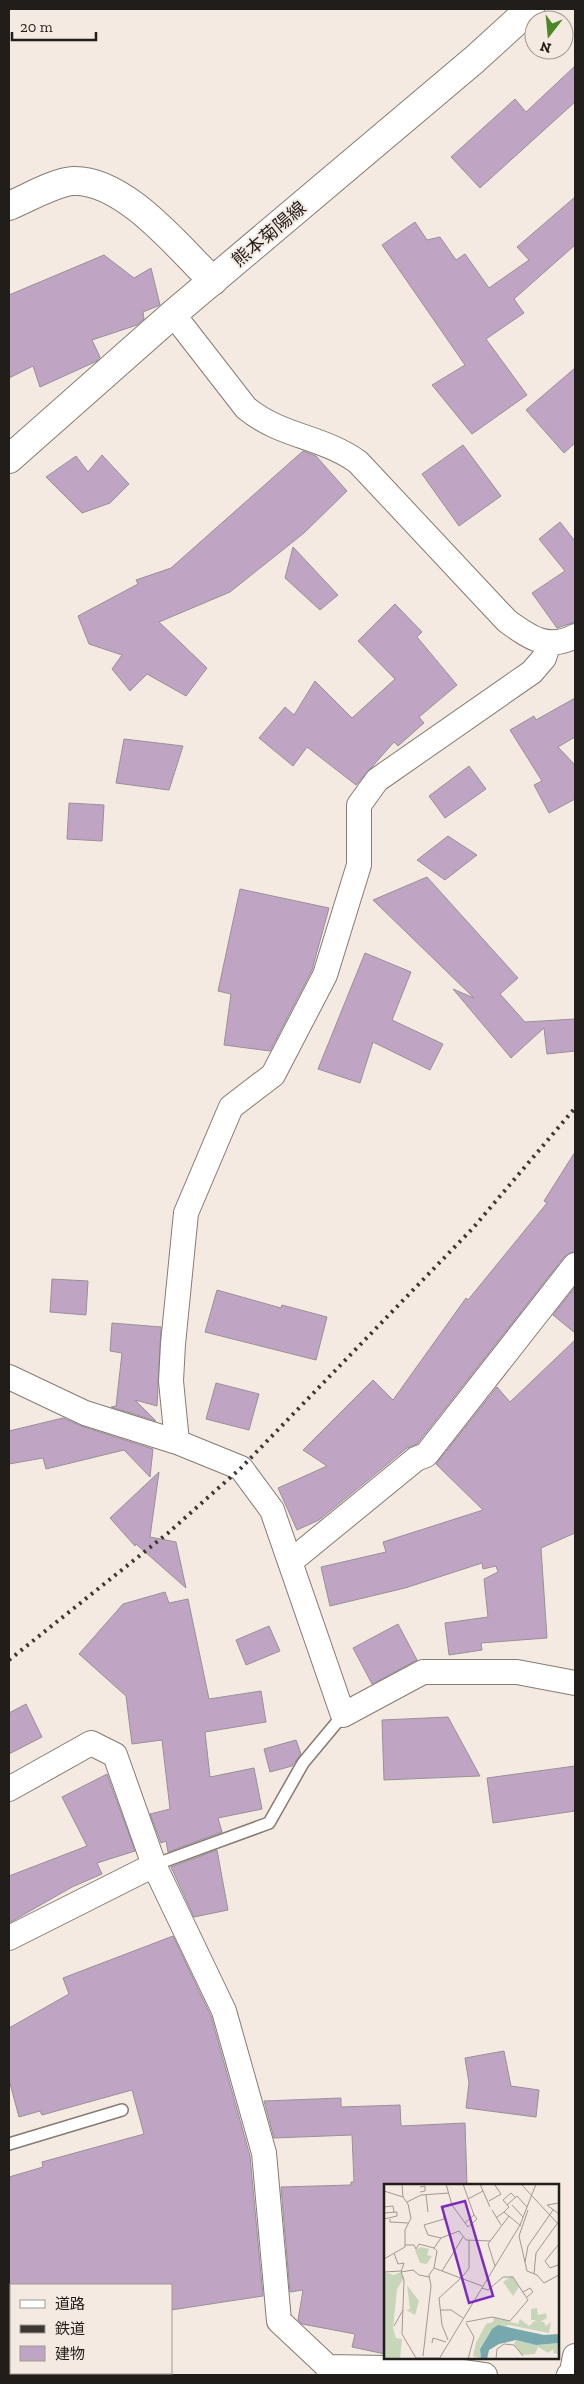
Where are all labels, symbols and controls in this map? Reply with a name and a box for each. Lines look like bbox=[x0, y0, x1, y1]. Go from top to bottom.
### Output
scale bar bbox=[12, 10, 96, 42]
north arrow bbox=[524, 10, 574, 60]
text: 20 m bbox=[20, 18, 53, 36]
text: N bbox=[538, 37, 553, 57]
street label: 熊本菊陽線 bbox=[227, 197, 311, 271]
inset map bbox=[384, 2184, 559, 2359]
legend bbox=[10, 2284, 172, 2374]
text: 道路 bbox=[55, 2295, 85, 2313]
text: 鉄道 bbox=[55, 2320, 85, 2338]
text: 建物 bbox=[55, 2345, 85, 2363]

